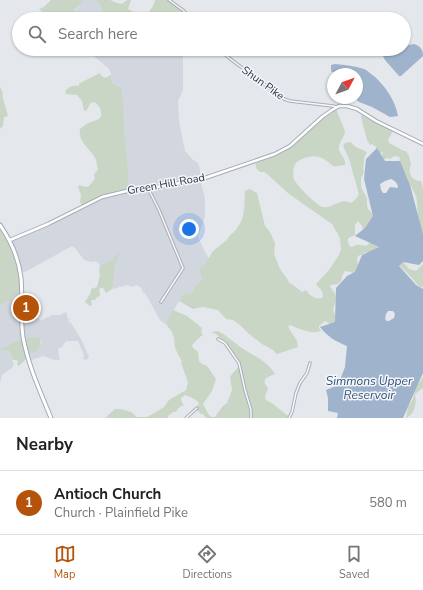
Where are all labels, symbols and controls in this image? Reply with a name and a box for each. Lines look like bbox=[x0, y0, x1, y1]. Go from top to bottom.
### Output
search box bbox=[12, 12, 411, 56]
icon: search bbox=[26, 23, 48, 45]
text: Search here bbox=[58, 24, 138, 44]
street label: Shun Pike bbox=[239, 63, 287, 104]
north arrow bbox=[327, 68, 363, 104]
street label: Green Hill Road bbox=[126, 170, 206, 198]
your location bbox=[179, 219, 199, 239]
pin: 1 bbox=[13, 293, 39, 323]
water label: Simmons Upper Reservoir bbox=[326, 373, 413, 403]
text: Nearby bbox=[16, 433, 73, 456]
text: Antioch Church bbox=[54, 484, 161, 504]
text: 1 bbox=[25, 494, 33, 512]
text: 580 m bbox=[369, 494, 407, 512]
text: Church · Plainfield Pike bbox=[54, 504, 188, 522]
tab: Map bbox=[54, 543, 76, 582]
tab: Directions bbox=[183, 543, 232, 582]
tab: Saved bbox=[339, 543, 369, 582]

